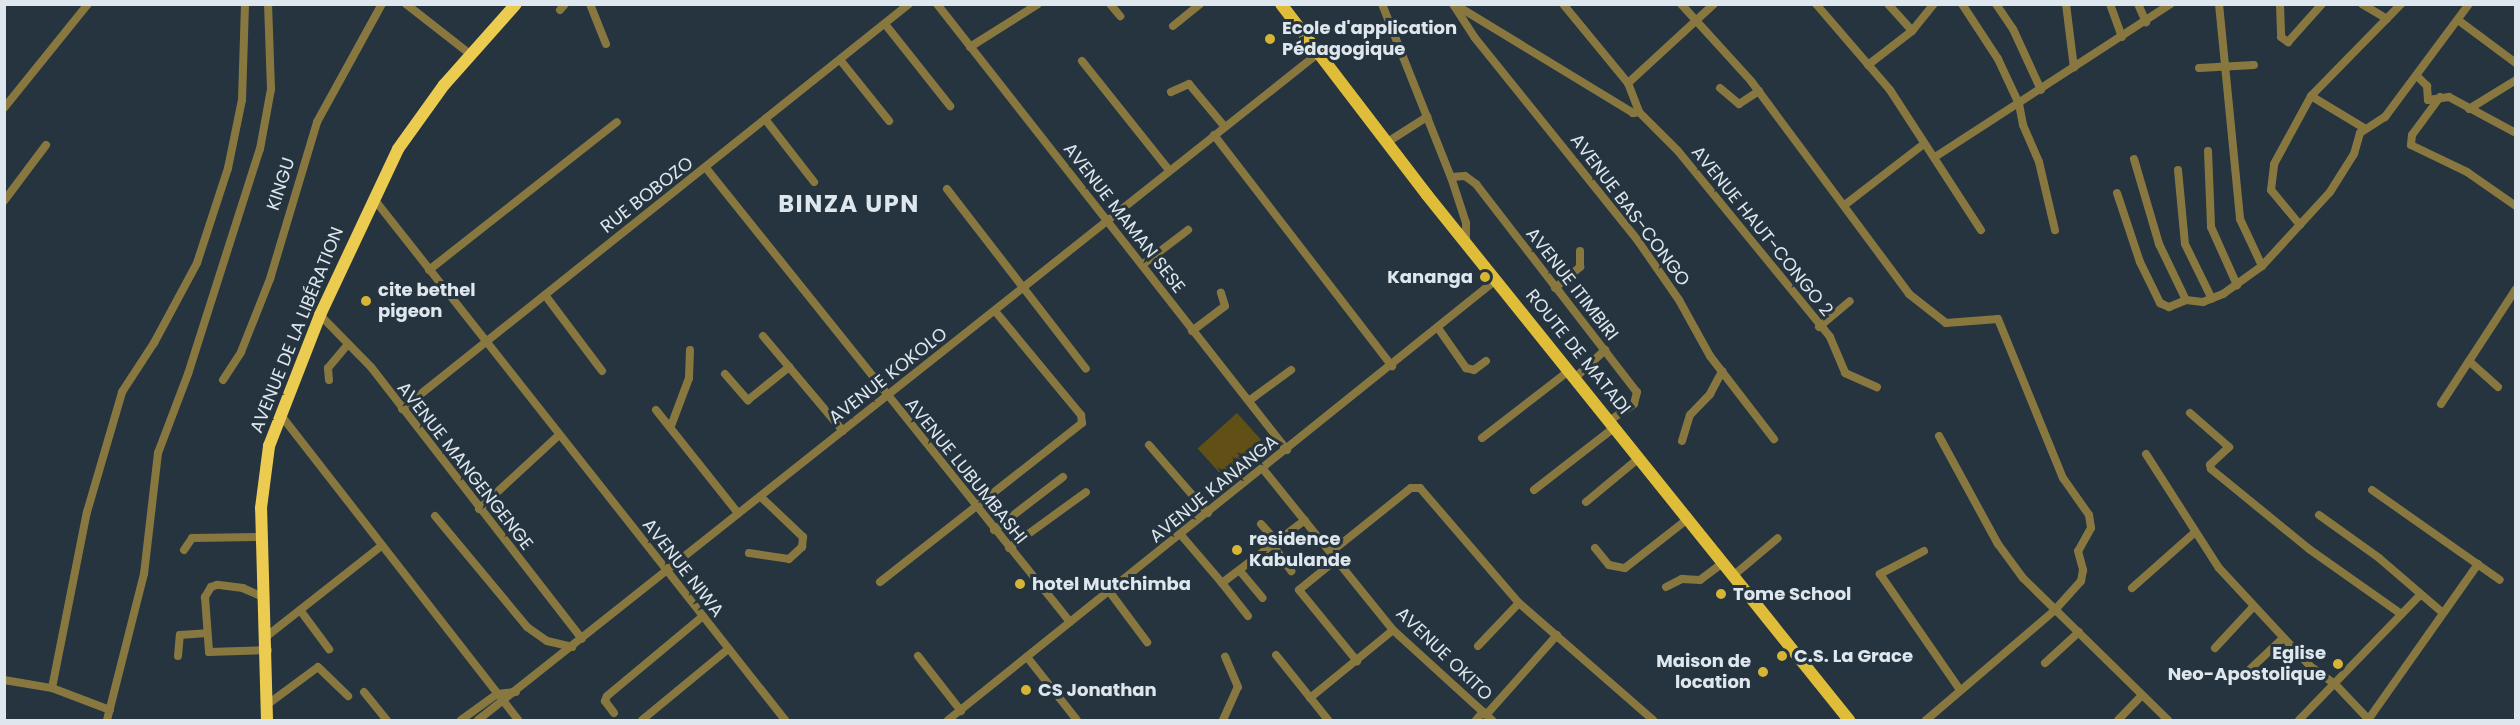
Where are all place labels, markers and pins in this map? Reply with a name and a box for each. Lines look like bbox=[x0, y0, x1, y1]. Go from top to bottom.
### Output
place label: Ecole d'application Pédagogique bbox=[1282, 18, 1457, 60]
marker: Ecole d'application Pédagogique bbox=[1263, 32, 1277, 46]
place label: Kananga bbox=[1387, 266, 1473, 288]
marker: Kananga bbox=[1478, 270, 1492, 284]
place label: cite bethel pigeon bbox=[378, 280, 476, 322]
marker: cite bethel pigeon bbox=[359, 294, 373, 308]
place label: residence Kabulande bbox=[1249, 529, 1351, 572]
marker: residence Kabulande bbox=[1230, 543, 1244, 557]
place label: hotel Mutchimba bbox=[1032, 573, 1191, 595]
marker: hotel Mutchimba bbox=[1013, 577, 1027, 591]
place label: Tome School bbox=[1733, 583, 1851, 605]
marker: Tome School bbox=[1714, 587, 1728, 601]
place label: Eglise Neo-Apostolique bbox=[2168, 643, 2326, 686]
place label: C.S. La Grace bbox=[1794, 645, 1913, 667]
marker: C.S. La Grace bbox=[1775, 649, 1789, 663]
place label: Maison de location bbox=[1656, 651, 1751, 694]
marker: Eglise Neo-Apostolique bbox=[2331, 657, 2345, 671]
marker: Maison de location bbox=[1756, 665, 1770, 679]
place label: CS Jonathan bbox=[1038, 679, 1157, 701]
marker: CS Jonathan bbox=[1019, 683, 1033, 697]

